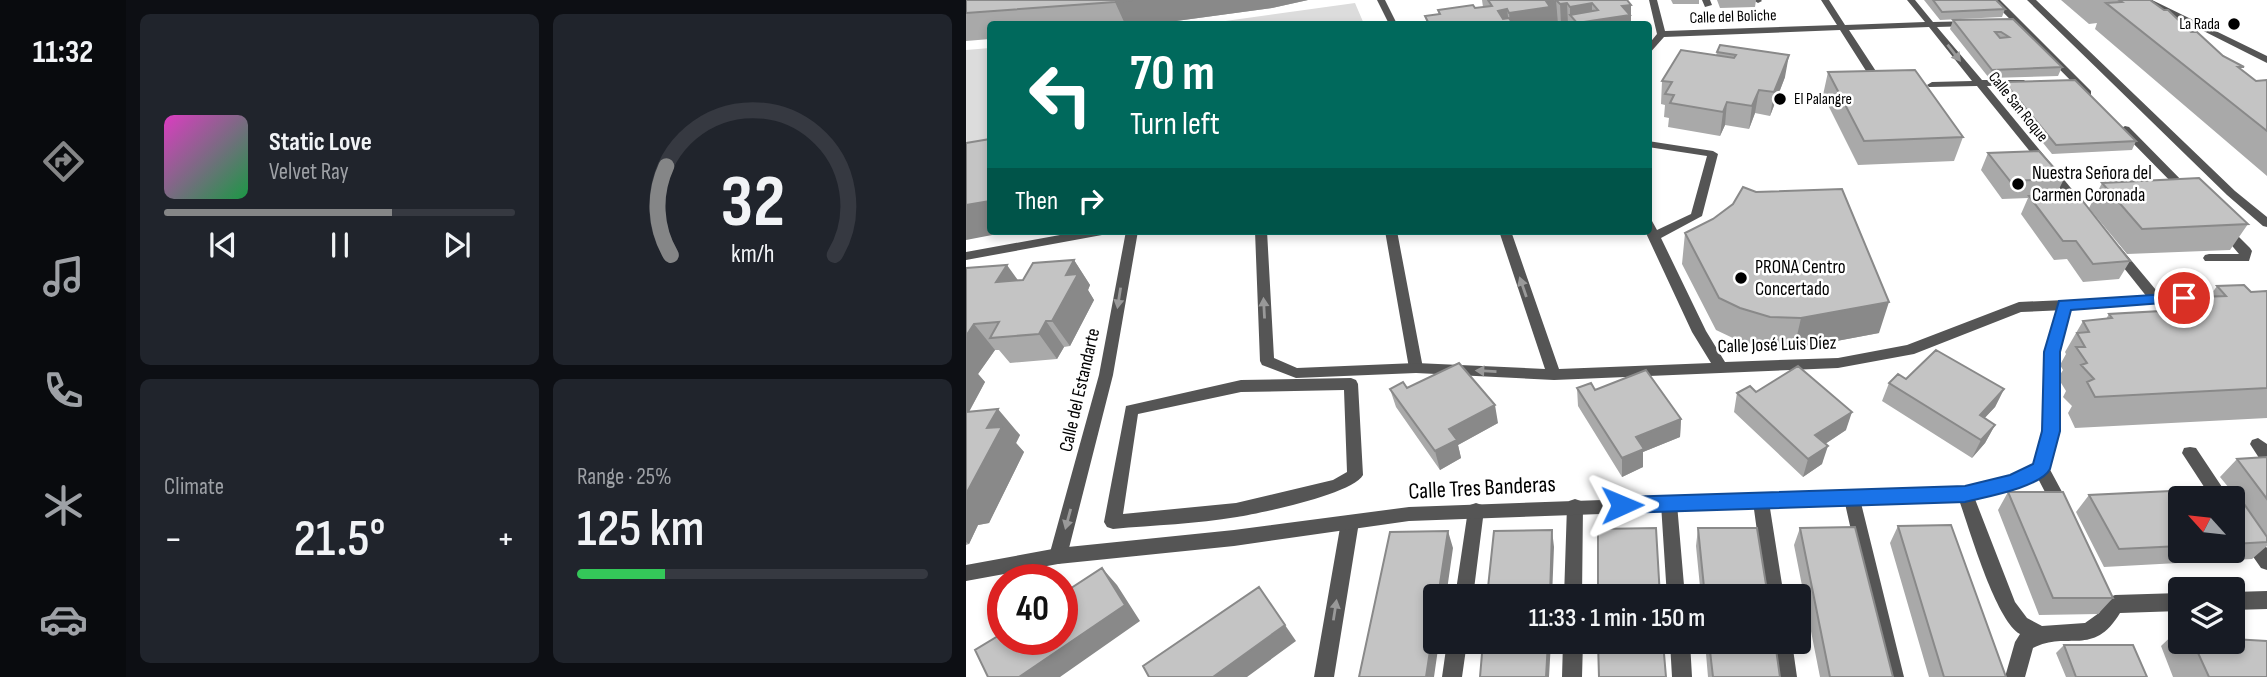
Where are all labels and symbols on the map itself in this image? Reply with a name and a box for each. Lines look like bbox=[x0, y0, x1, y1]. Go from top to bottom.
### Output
street label: Calle del Boliche bbox=[1689, 6, 1777, 28]
place label: La Rada bbox=[2179, 15, 2220, 34]
marker: La Rada bbox=[2226, 16, 2242, 32]
one-way arrow bbox=[1946, 44, 1961, 61]
street label: Calle San Roque bbox=[1984, 68, 2052, 146]
place label: El Palangre bbox=[1794, 90, 1852, 109]
marker: El Palangre bbox=[1772, 91, 1788, 107]
place label: Nuestra Señora del Carmen Coronada bbox=[2032, 162, 2152, 207]
marker: Nuestra Señora del Carmen Coronada bbox=[2010, 176, 2026, 192]
place label: PRONA Centro Concertado bbox=[1755, 256, 1846, 301]
pin bbox=[2154, 268, 2214, 328]
marker: PRONA Centro Concertado bbox=[1733, 270, 1749, 286]
one-way arrow bbox=[1517, 276, 1528, 297]
one-way arrow bbox=[1113, 287, 1124, 309]
one-way arrow bbox=[1258, 297, 1269, 319]
street label: Calle del Estandarte bbox=[1055, 326, 1105, 454]
street label: Calle José Luis Díez bbox=[1717, 331, 1837, 359]
one-way arrow bbox=[1474, 366, 1496, 377]
position arrow bbox=[1585, 468, 1659, 542]
street label: Calle Tres Banderas bbox=[1408, 470, 1556, 506]
north arrow bbox=[2168, 486, 2245, 564]
one-way arrow bbox=[1062, 508, 1073, 530]
speed limit sign: 40 bbox=[987, 564, 1078, 655]
one-way arrow bbox=[1330, 599, 1341, 621]

